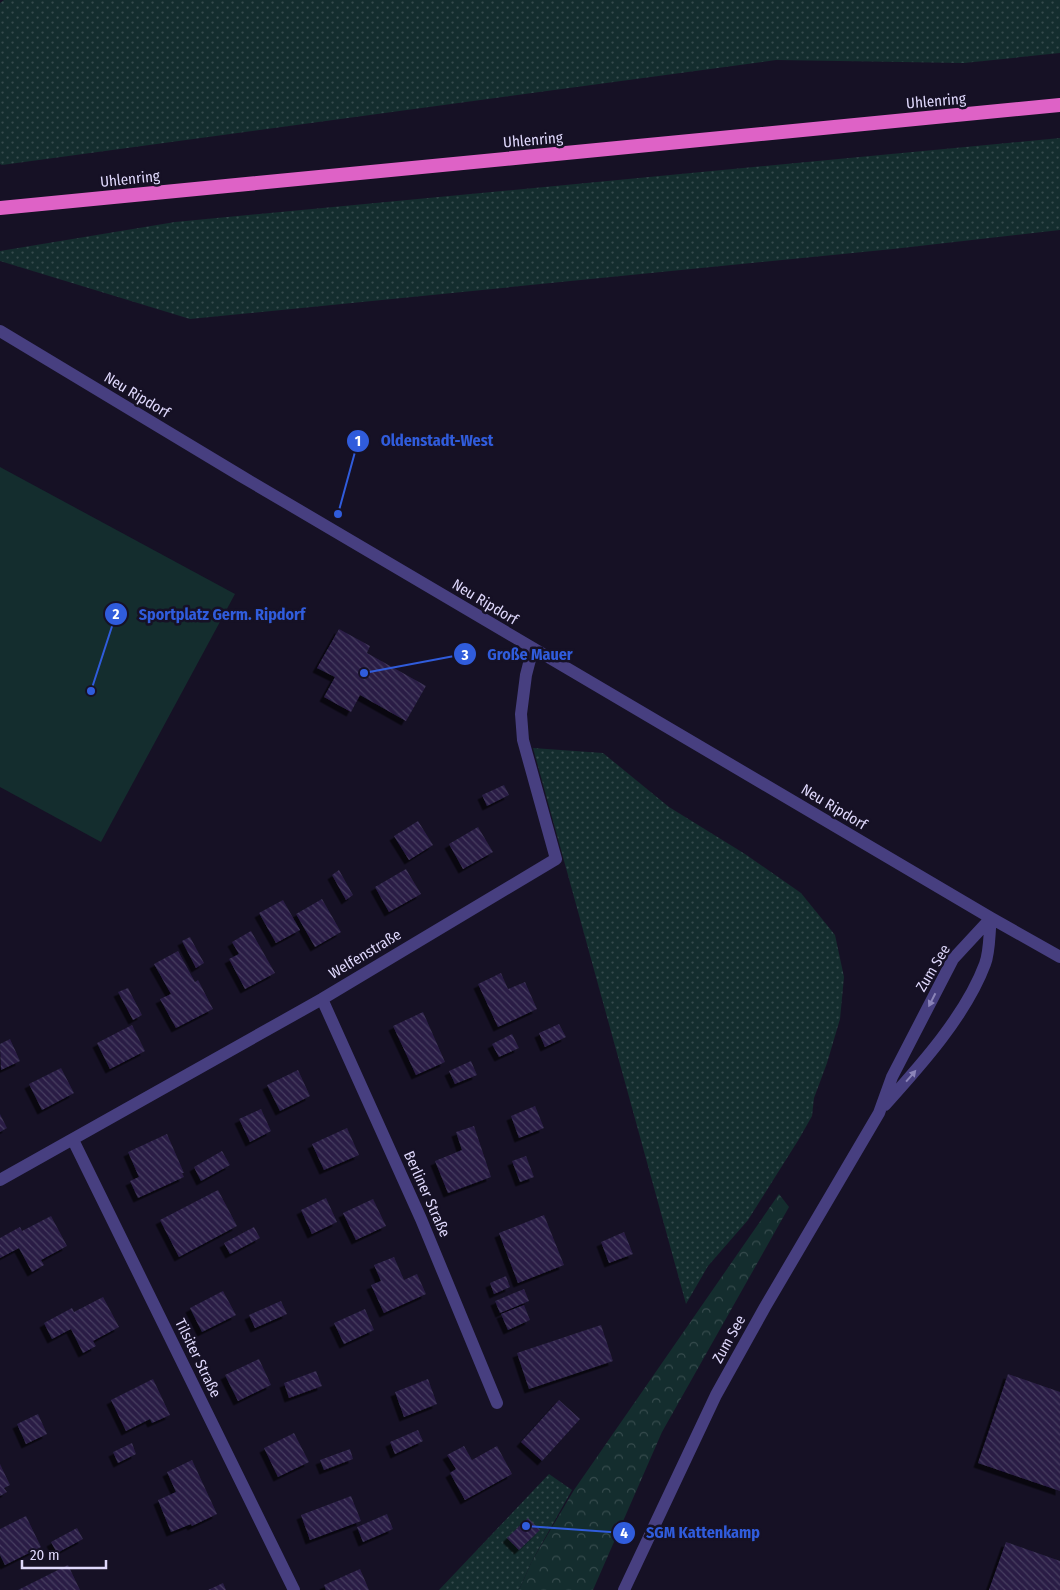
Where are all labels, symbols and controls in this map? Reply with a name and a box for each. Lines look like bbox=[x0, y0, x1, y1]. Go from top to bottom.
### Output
street label: Uhlenring bbox=[905, 89, 967, 113]
street label: Uhlenring bbox=[502, 128, 564, 152]
street label: Uhlenring bbox=[99, 167, 161, 191]
street label: Neu Ripdorf bbox=[101, 368, 174, 422]
callout: Oldenstadt-West bbox=[345, 425, 503, 456]
text: Oldenstadt-West bbox=[381, 431, 494, 450]
text: 1 bbox=[355, 432, 361, 450]
street label: Neu Ripdorf bbox=[449, 575, 522, 629]
callout: Sportplatz Germ. Ripdorf bbox=[104, 598, 315, 629]
text: 2 bbox=[112, 605, 120, 623]
text: Sportplatz Germ. Ripdorf bbox=[139, 605, 307, 624]
callout: Große Mauer bbox=[452, 639, 582, 670]
text: Große Mauer bbox=[487, 645, 573, 664]
text: 3 bbox=[460, 646, 469, 664]
street label: Neu Ripdorf bbox=[798, 780, 871, 834]
street label: Welfenstraße bbox=[326, 925, 404, 983]
street label: Zum See bbox=[912, 941, 954, 995]
one-way arrow bbox=[928, 992, 936, 1007]
one-way arrow bbox=[905, 1071, 917, 1083]
street label: Berliner Straße bbox=[400, 1148, 454, 1240]
street label: Zum See bbox=[709, 1312, 749, 1366]
street label: Tilsiter Straße bbox=[171, 1316, 225, 1400]
callout: SGM Kattenkamp bbox=[611, 1517, 770, 1548]
text: SGM Kattenkamp bbox=[646, 1523, 760, 1542]
text: 4 bbox=[620, 1524, 628, 1542]
scale bar bbox=[22, 1538, 106, 1570]
text: 20 m bbox=[30, 1546, 60, 1564]

